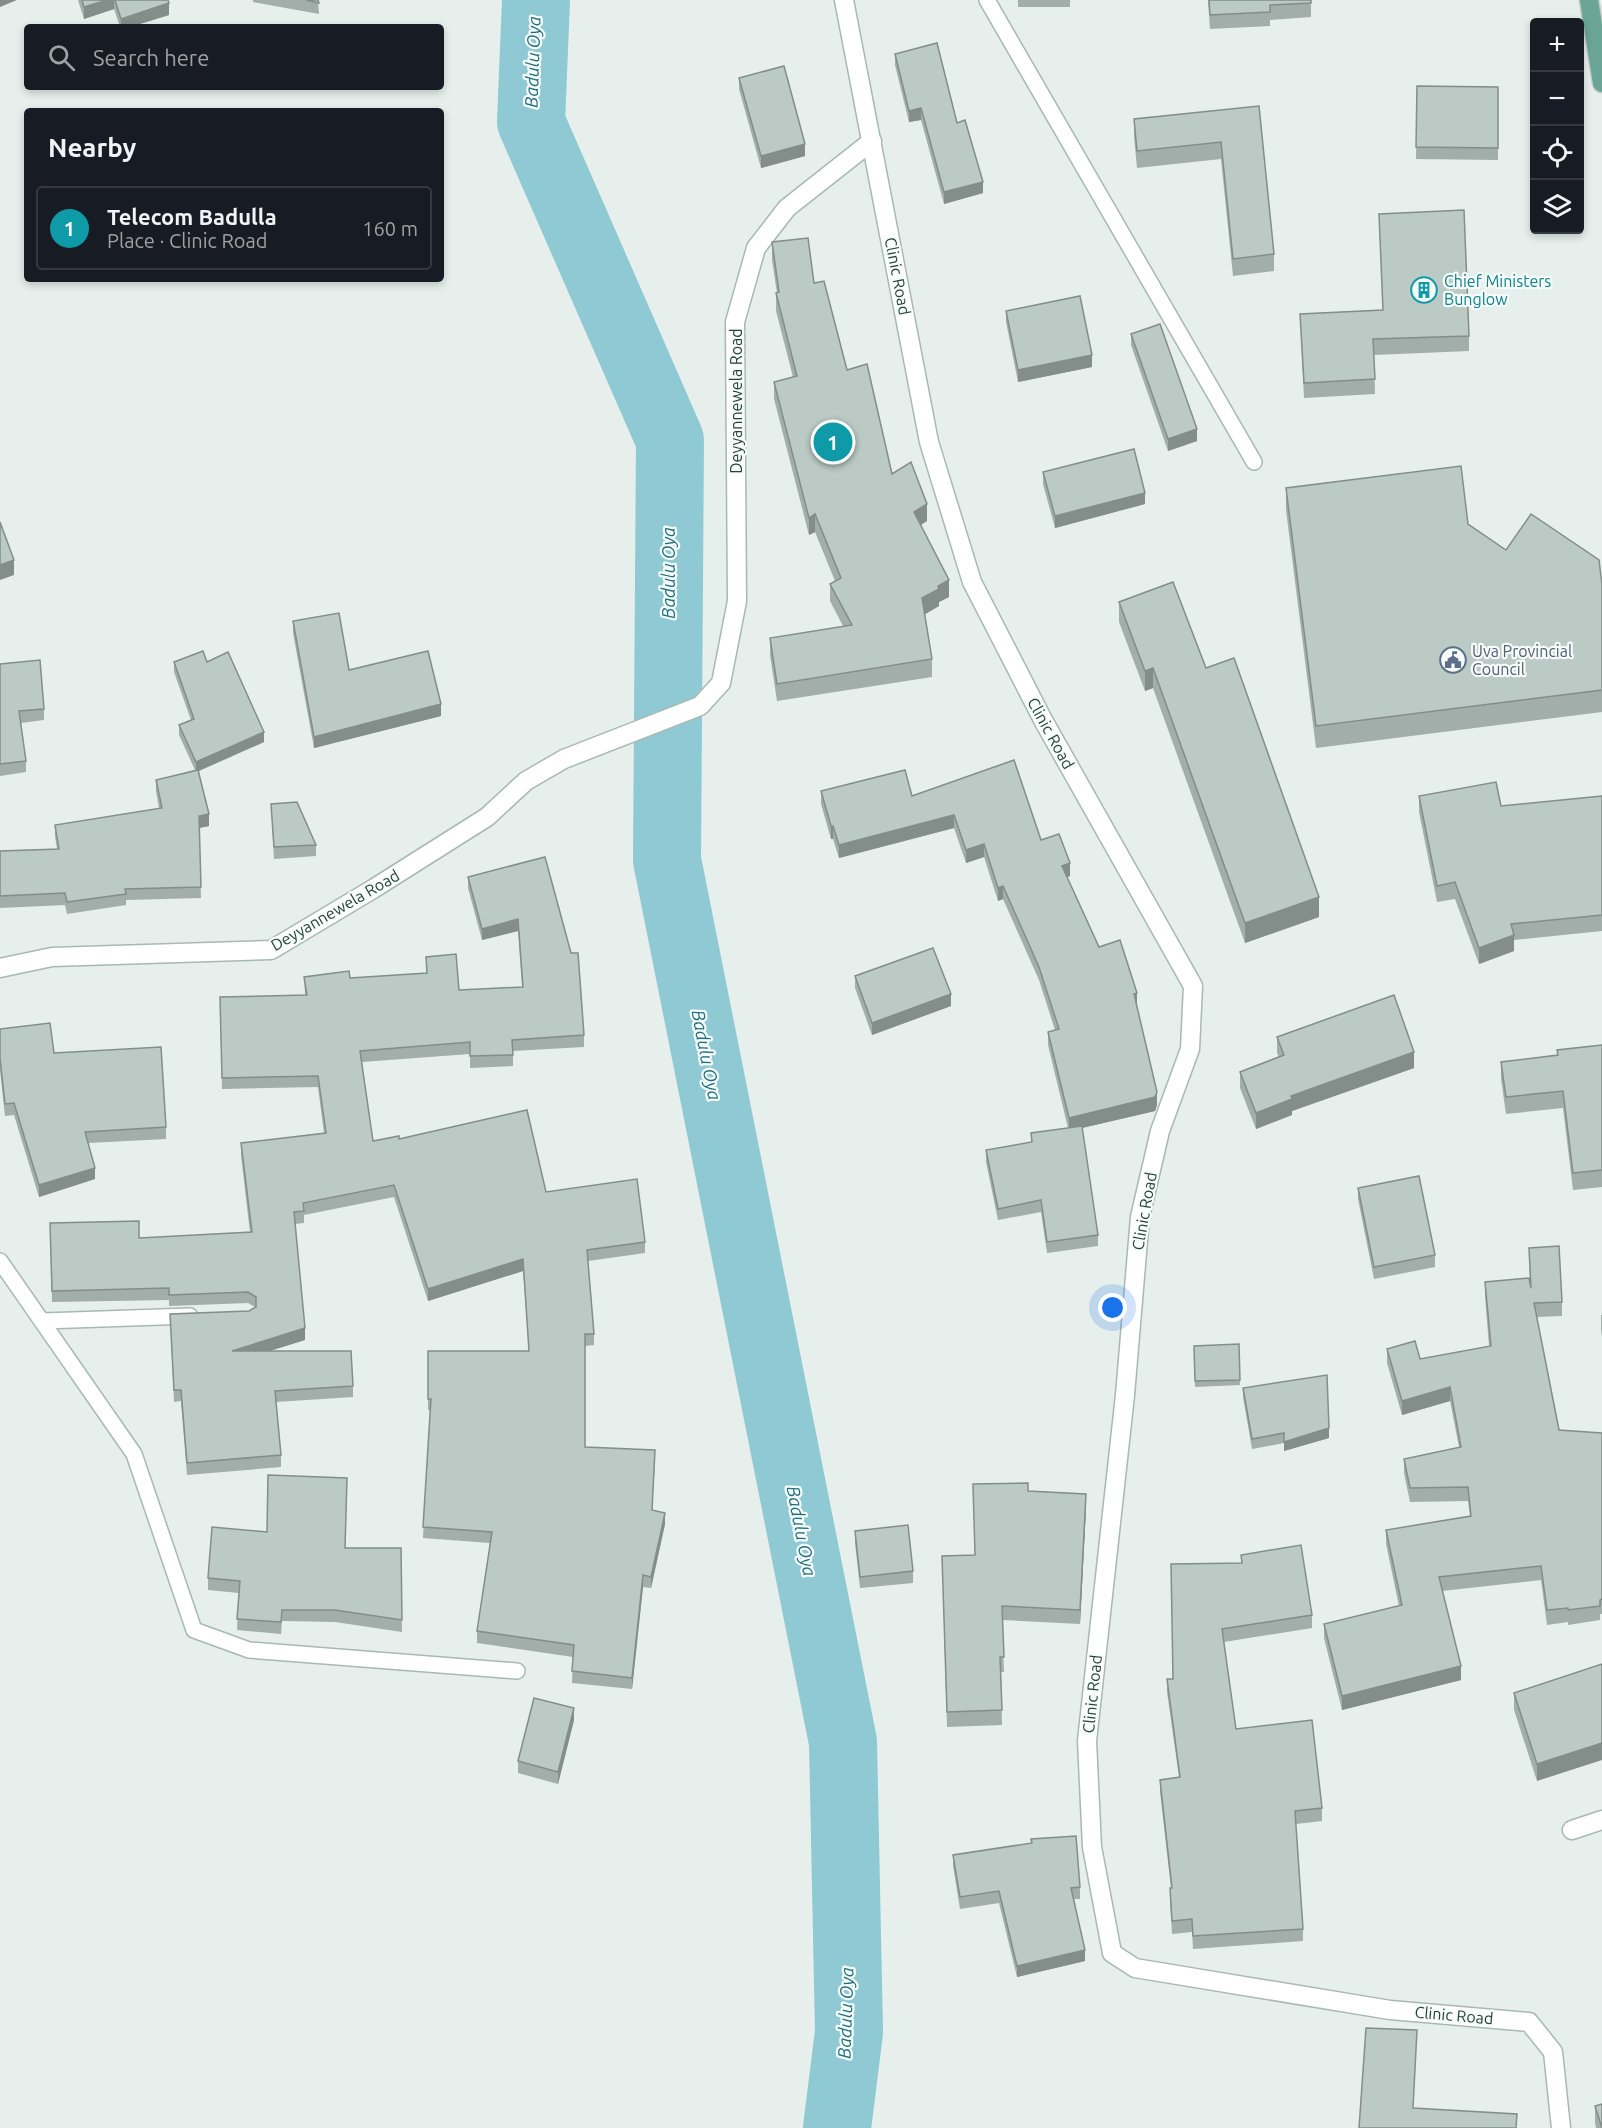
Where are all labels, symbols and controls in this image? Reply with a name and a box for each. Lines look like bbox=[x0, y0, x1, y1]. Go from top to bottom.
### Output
water label: Badulu Oya bbox=[520, 16, 544, 108]
map controls bbox=[1530, 18, 1584, 234]
button: + bbox=[1530, 18, 1584, 72]
search box bbox=[24, 24, 444, 90]
icon: search bbox=[45, 41, 78, 74]
text: Search here bbox=[93, 45, 209, 70]
button: − bbox=[1530, 72, 1584, 126]
button: locate bbox=[1530, 126, 1584, 180]
text: Nearby bbox=[48, 133, 136, 162]
button: layers bbox=[1530, 180, 1584, 234]
text: Telecom Badulla bbox=[107, 204, 277, 229]
text: 1 bbox=[64, 217, 75, 240]
text: 160 m bbox=[362, 217, 418, 240]
text: Place · Clinic Road bbox=[107, 229, 268, 252]
street label: Clinic Road bbox=[882, 236, 914, 316]
place label: Chief Ministers Bunglow bbox=[1444, 272, 1551, 308]
building icon: Chief Ministers Bunglow bbox=[1409, 275, 1439, 305]
street label: Deyyannewela Road bbox=[727, 328, 745, 474]
pin: 1 bbox=[814, 420, 852, 464]
water label: Badulu Oya bbox=[658, 527, 678, 619]
place label: Uva Provincial Council bbox=[1472, 642, 1572, 678]
public building icon: Uva Provincial Council bbox=[1438, 645, 1468, 675]
street label: Clinic Road bbox=[1024, 694, 1078, 772]
street label: Deyyannewela Road bbox=[268, 866, 402, 954]
water label: Badulu Oya bbox=[688, 1008, 726, 1102]
street label: Clinic Road bbox=[1128, 1171, 1160, 1251]
your location bbox=[1098, 1293, 1127, 1322]
water label: Badulu Oya bbox=[783, 1484, 821, 1578]
street label: Clinic Road bbox=[1079, 1654, 1105, 1734]
water label: Badulu Oya bbox=[833, 1967, 857, 2059]
street label: Clinic Road bbox=[1414, 2003, 1494, 2027]

